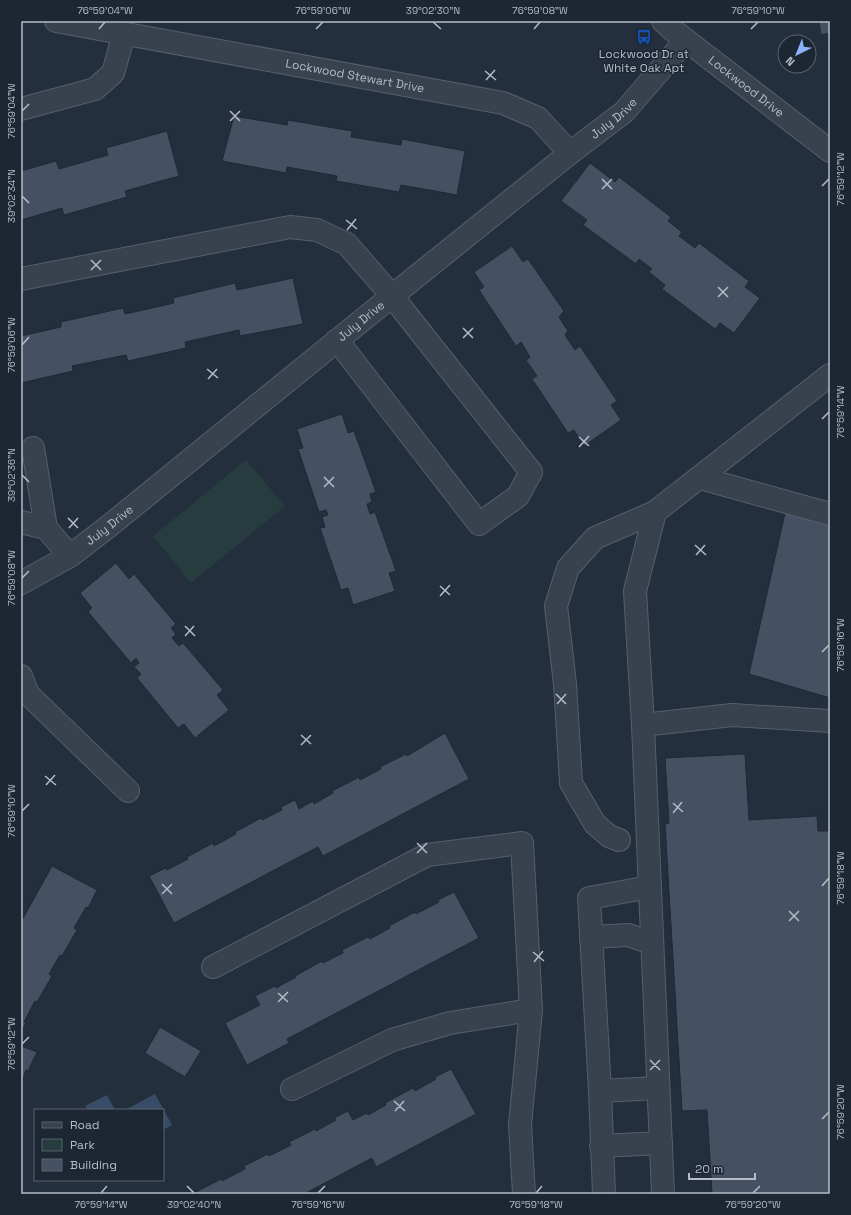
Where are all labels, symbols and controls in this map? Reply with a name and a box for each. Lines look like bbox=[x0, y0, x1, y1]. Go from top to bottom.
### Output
text: 76°59'04"W bbox=[77, 4, 133, 17]
text: 76°59'06"W bbox=[295, 4, 351, 17]
text: 39°02'30"N bbox=[406, 4, 460, 17]
text: 76°59'08"W bbox=[512, 4, 568, 17]
text: 76°59'10"W bbox=[731, 4, 785, 17]
bus stop icon: Lockwood Dr at White Oak Apt bbox=[635, 28, 653, 46]
north arrow bbox=[777, 34, 817, 74]
place label: Lockwood Dr at White Oak Apt bbox=[599, 46, 689, 76]
street label: Lockwood Drive bbox=[705, 52, 787, 121]
text: N bbox=[783, 54, 798, 69]
street label: Lockwood Stewart Drive bbox=[284, 55, 426, 96]
text: 76°59'04"W bbox=[5, 83, 18, 139]
street label: July Drive bbox=[587, 94, 641, 143]
text: 76°59'12"W bbox=[834, 152, 847, 206]
text: 39°02'34"N bbox=[5, 169, 18, 223]
street label: July Drive bbox=[334, 297, 388, 345]
text: 76°59'06"W bbox=[5, 317, 18, 373]
text: 76°59'14"W bbox=[834, 385, 847, 439]
text: 39°02'36"N bbox=[5, 448, 18, 502]
street label: July Drive bbox=[82, 501, 137, 549]
text: 76°59'08"W bbox=[5, 550, 18, 606]
text: 76°59'16"W bbox=[834, 618, 847, 672]
text: 76°59'10"W bbox=[5, 784, 18, 838]
text: 76°59'18"W bbox=[834, 851, 847, 905]
text: 76°59'12"W bbox=[5, 1017, 18, 1071]
text: 76°59'20"W bbox=[834, 1084, 847, 1140]
legend bbox=[34, 1109, 164, 1181]
text: Road bbox=[70, 1117, 99, 1133]
text: Park bbox=[70, 1137, 95, 1153]
scale bar bbox=[689, 1155, 755, 1181]
text: Building bbox=[70, 1157, 117, 1173]
text: 20 m bbox=[695, 1161, 723, 1177]
text: 76°59'14"W bbox=[74, 1198, 128, 1211]
text: 39°02'40"N bbox=[167, 1198, 221, 1211]
text: 76°59'16"W bbox=[291, 1198, 345, 1211]
text: 76°59'18"W bbox=[509, 1198, 563, 1211]
text: 76°59'20"W bbox=[725, 1198, 781, 1211]

